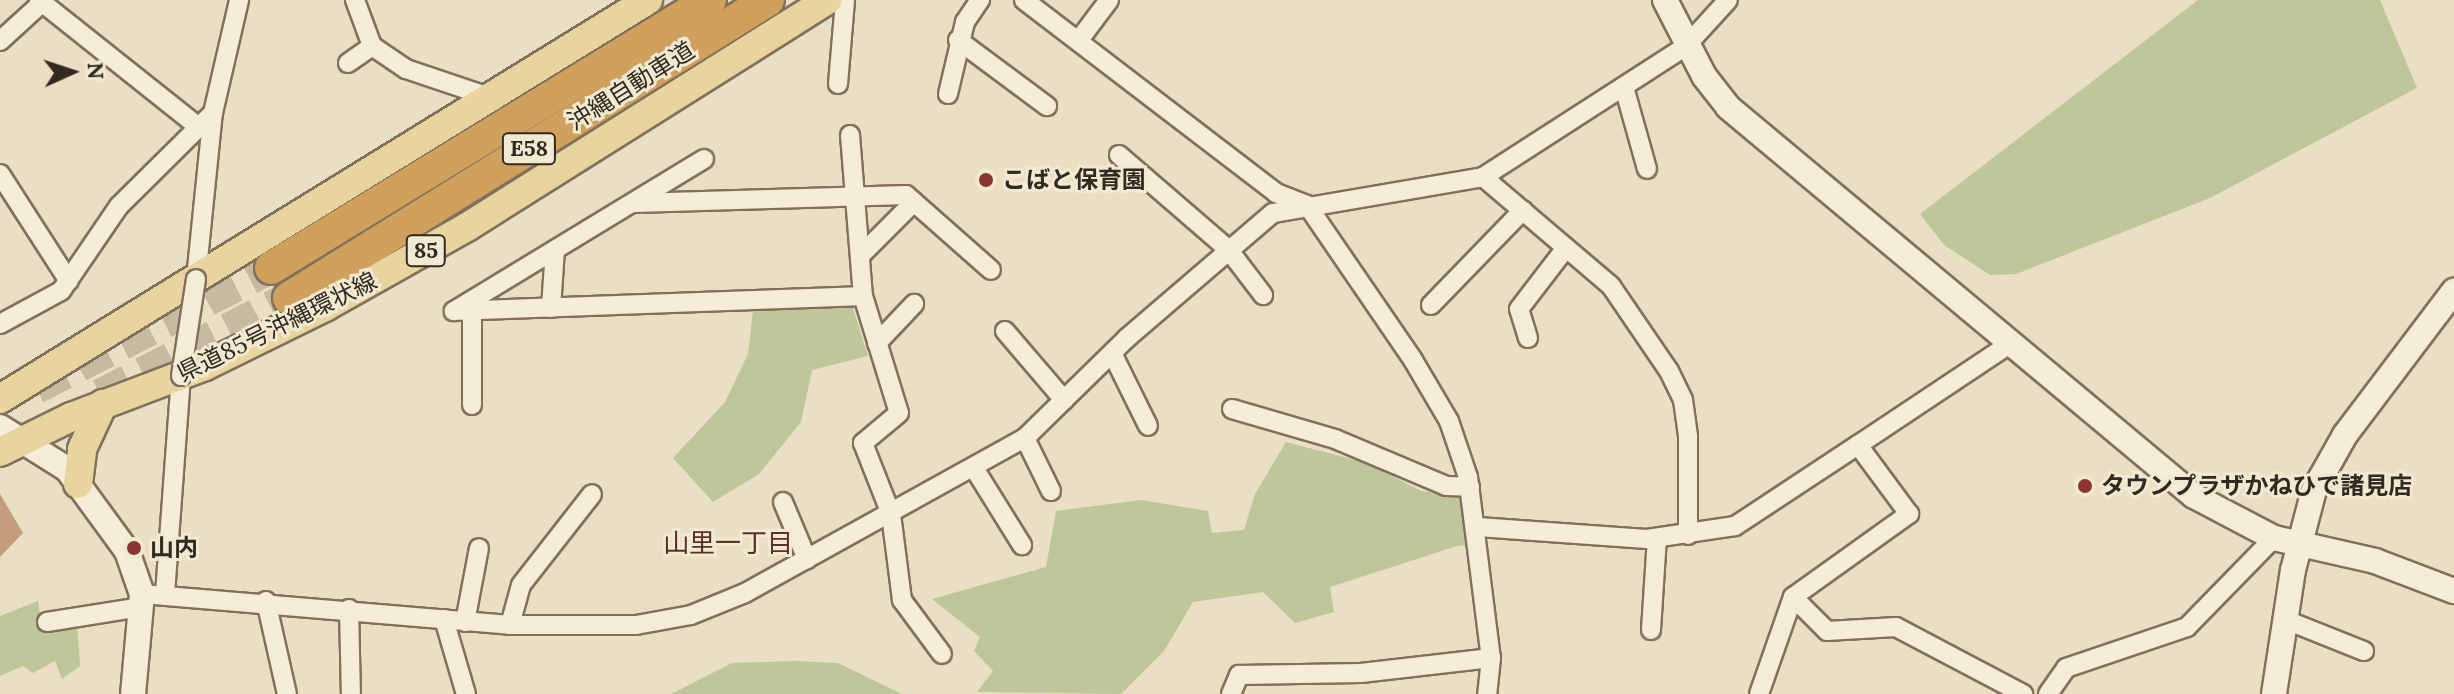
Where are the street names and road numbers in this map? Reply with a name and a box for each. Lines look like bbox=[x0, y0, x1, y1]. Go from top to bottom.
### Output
street label: 沖縄自動車道 bbox=[562, 36, 700, 136]
road number: E58 bbox=[501, 131, 557, 167]
road number: 85 bbox=[404, 233, 448, 269]
street label: 県道85号沖縄環状線 bbox=[172, 266, 382, 388]

